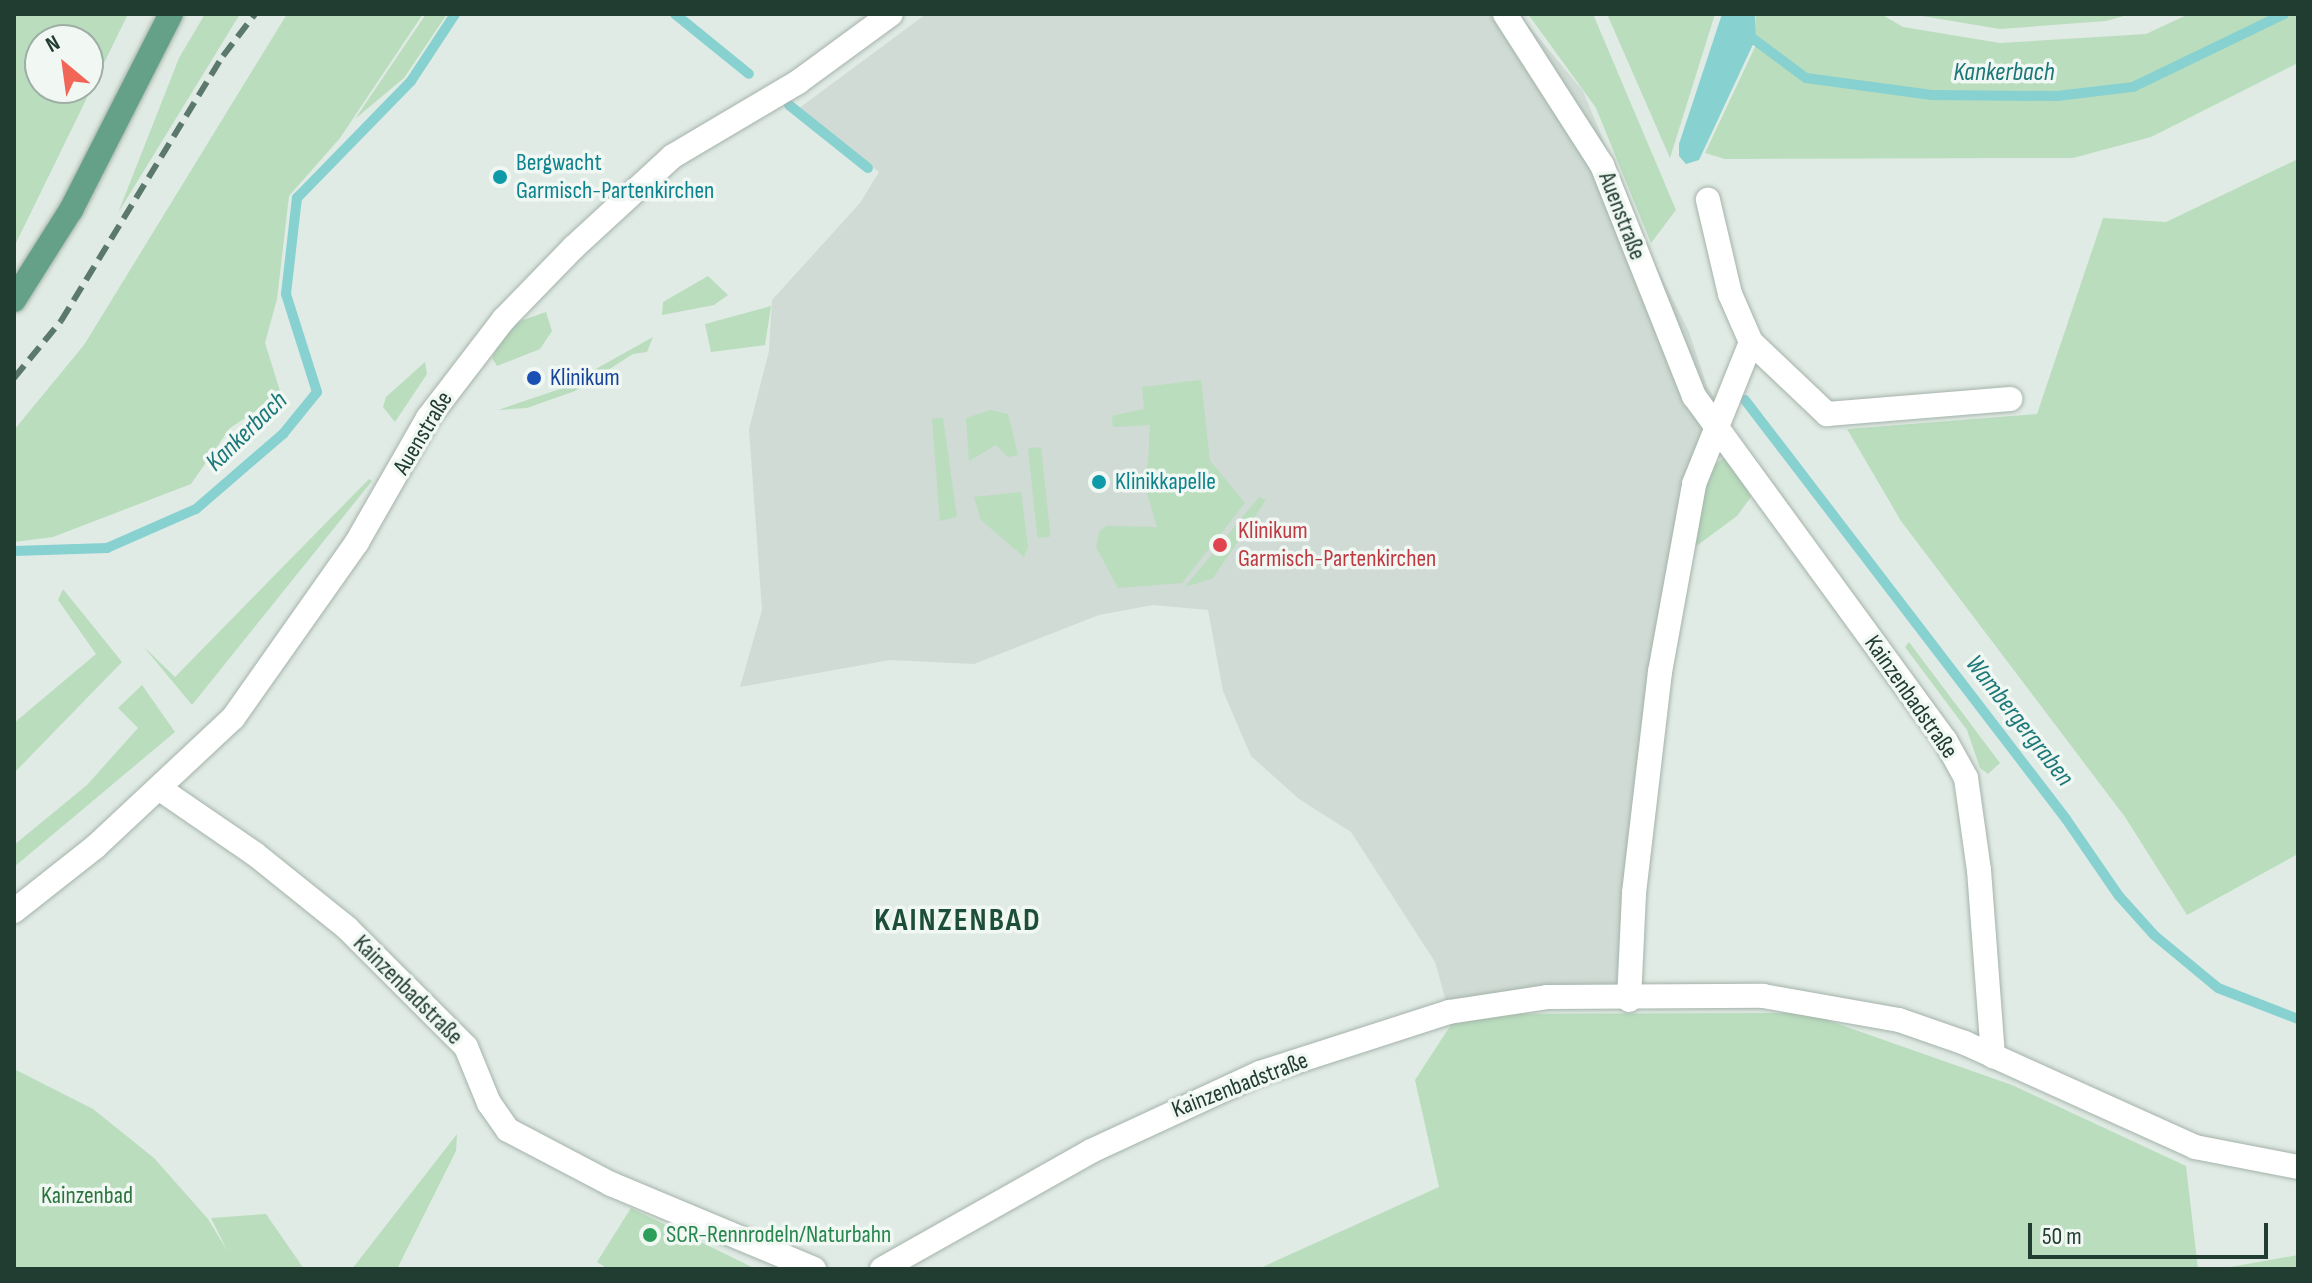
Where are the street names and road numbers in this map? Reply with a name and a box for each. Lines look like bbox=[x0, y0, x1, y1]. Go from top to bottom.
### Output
street label: Auenstraße bbox=[1592, 168, 1652, 264]
street label: Auenstraße bbox=[387, 386, 459, 480]
street label: Kainzenbadstraße bbox=[1858, 630, 1964, 764]
street label: Kainzenbadstraße bbox=[347, 929, 469, 1051]
street label: Kainzenbadstraße bbox=[1168, 1046, 1312, 1124]

